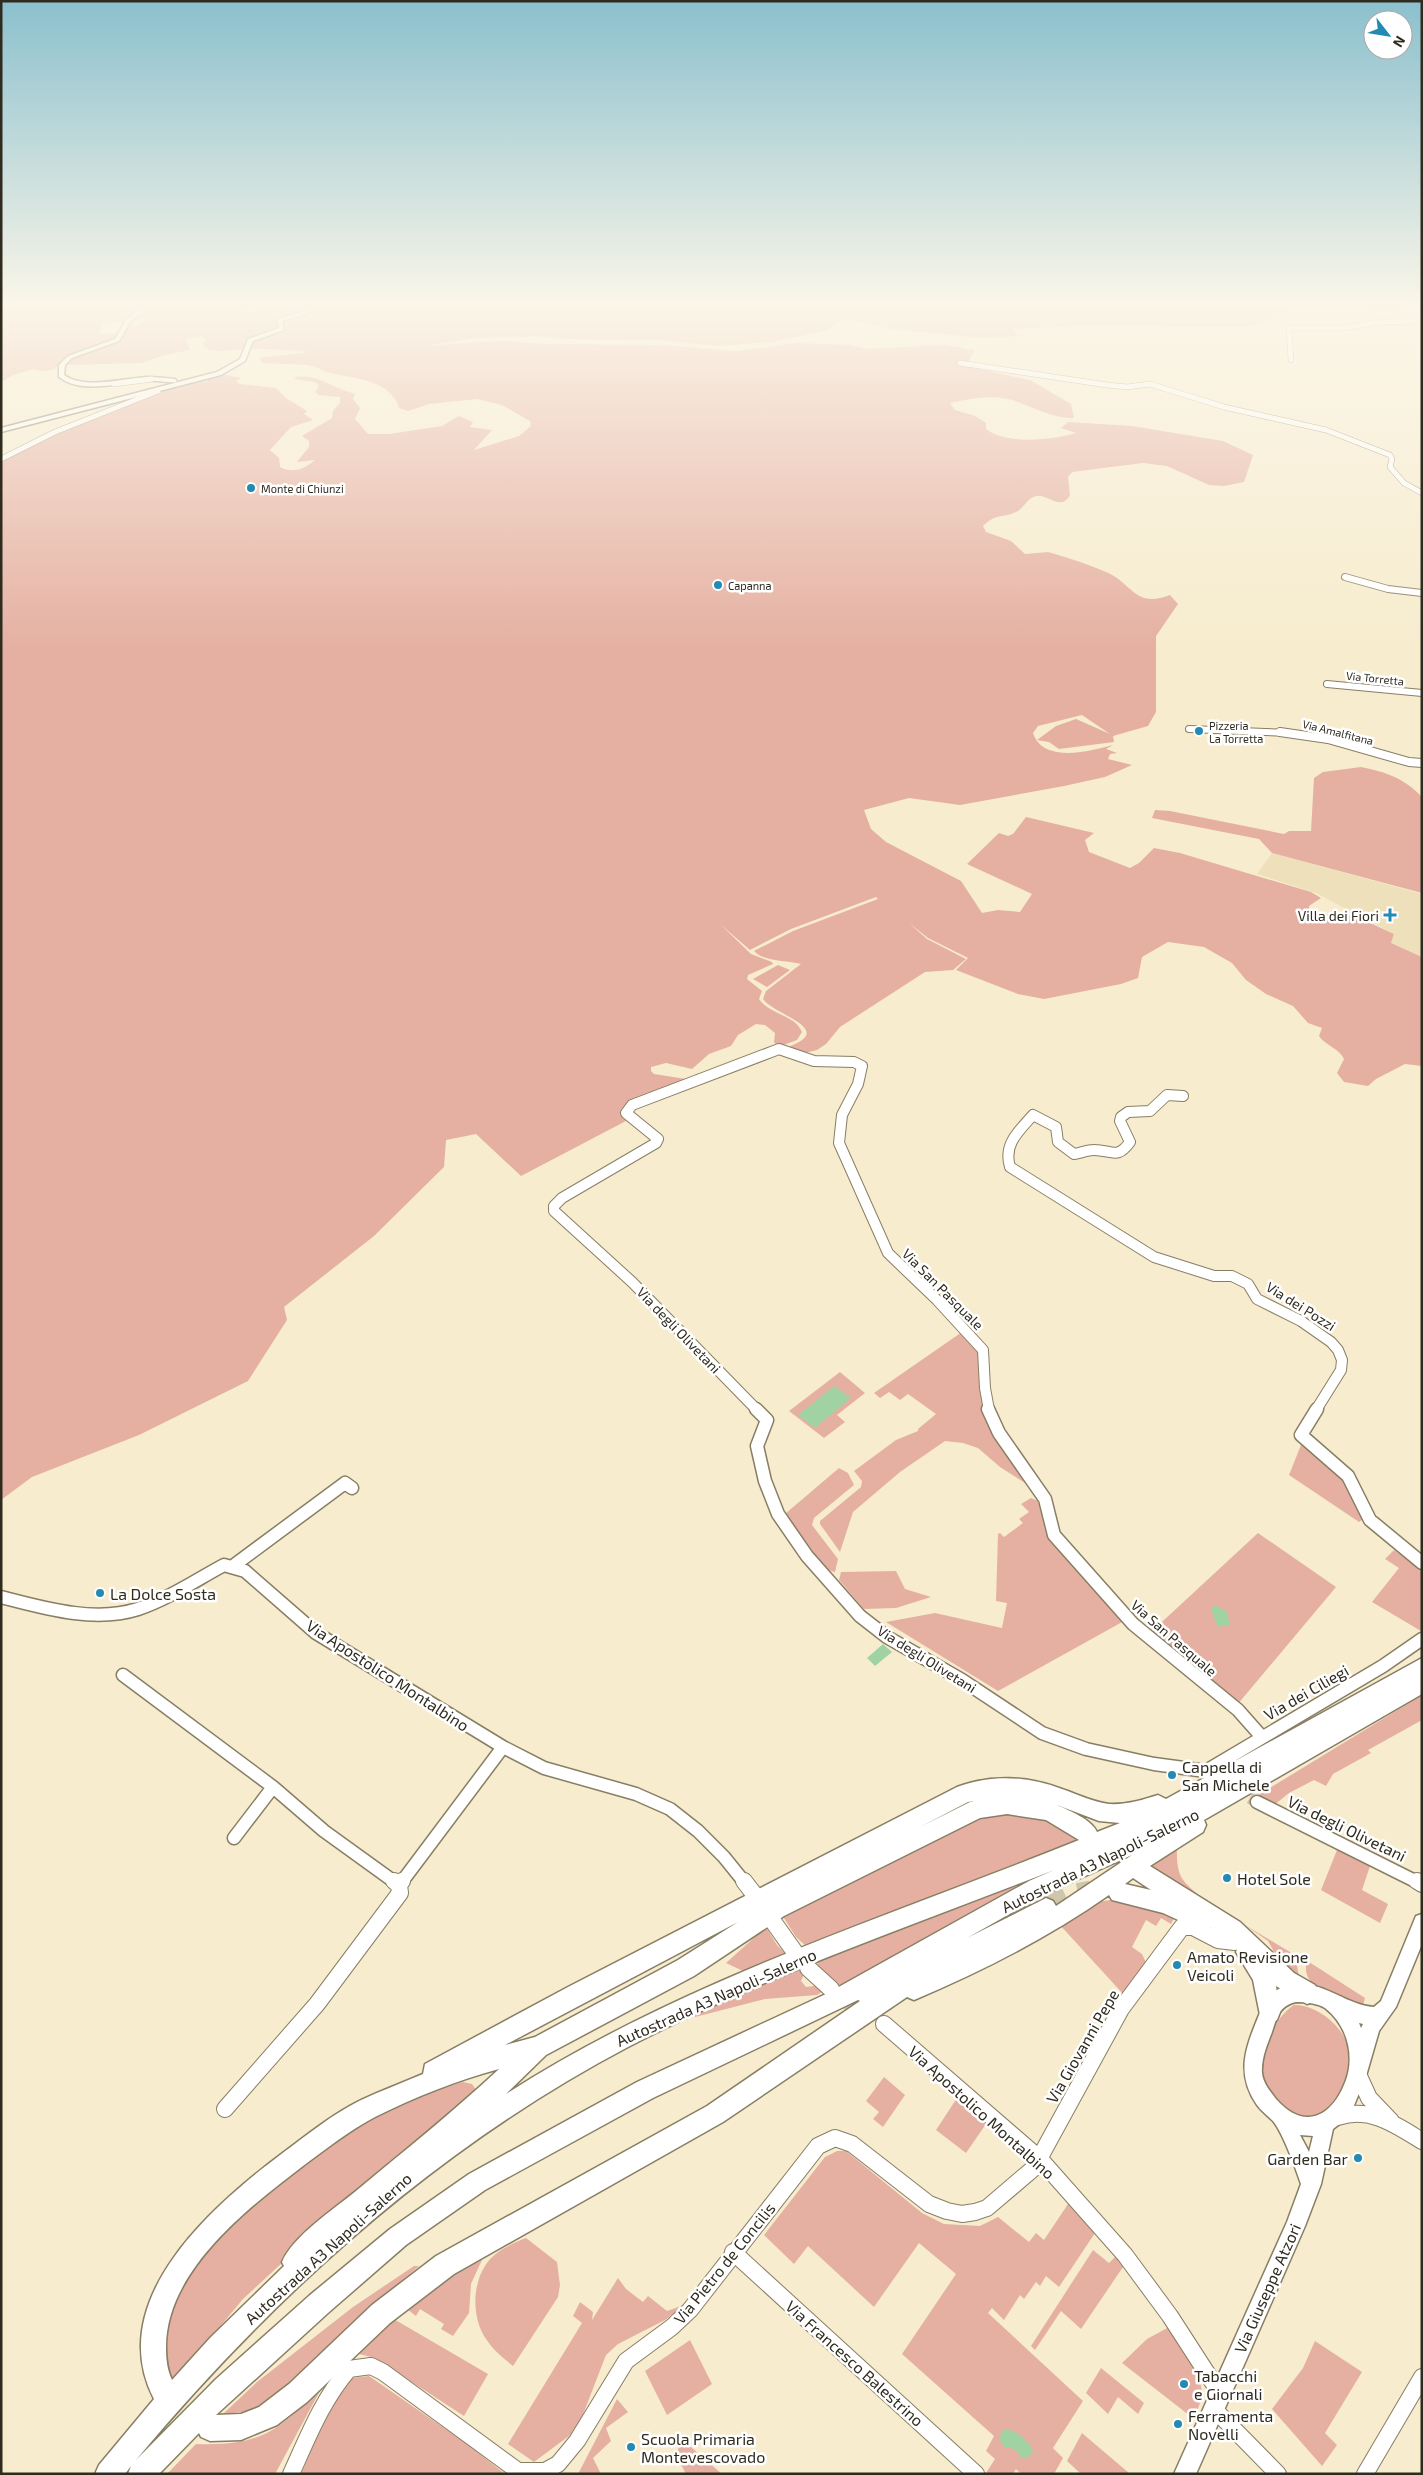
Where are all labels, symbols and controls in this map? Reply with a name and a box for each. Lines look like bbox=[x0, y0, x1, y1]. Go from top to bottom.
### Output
north arrow bbox=[1363, 10, 1413, 60]
text: N bbox=[1390, 33, 1409, 51]
marker: Monte di Chiunzi bbox=[245, 482, 257, 494]
place label: Monte di Chiunzi bbox=[261, 482, 344, 495]
marker: Capanna bbox=[712, 579, 724, 591]
place label: Capanna bbox=[728, 579, 772, 592]
street label: Via Torretta bbox=[1345, 668, 1405, 688]
street label: Via Amalfitana bbox=[1301, 717, 1375, 747]
place label: Pizzeria La Torretta bbox=[1209, 719, 1263, 745]
marker: Pizzeria La Torretta bbox=[1193, 725, 1205, 737]
place label: Villa dei Fiori bbox=[1298, 907, 1379, 924]
marker: Villa dei Fiori bbox=[1383, 908, 1397, 922]
street label: Via San Pasquale bbox=[899, 1245, 987, 1333]
street label: Via dei Pozzi bbox=[1263, 1278, 1339, 1334]
street label: Via degli Olivetani bbox=[634, 1283, 724, 1377]
place label: La Dolce Sosta bbox=[110, 1584, 216, 1603]
marker: La Dolce Sosta bbox=[94, 1587, 106, 1599]
street label: Via San Pasquale bbox=[1128, 1596, 1220, 1680]
street label: Via Apostolico Montalbino bbox=[303, 1615, 473, 1735]
street label: Via degli Olivetani bbox=[874, 1622, 980, 1696]
street label: Via dei Ciliegi bbox=[1260, 1660, 1352, 1724]
place label: Cappella di San Michele bbox=[1182, 1757, 1270, 1794]
marker: Cappella di San Michele bbox=[1166, 1769, 1178, 1781]
street label: Via degli Olivetani bbox=[1285, 1791, 1409, 1865]
street label: Autostrada A3 Napoli-Salerno bbox=[998, 1804, 1202, 1916]
place label: Hotel Sole bbox=[1237, 1869, 1311, 1888]
marker: Hotel Sole bbox=[1221, 1872, 1233, 1884]
street label: Autostrada A3 Napoli-Salerno bbox=[613, 1944, 819, 2050]
place label: Amato Revisione Veicoli bbox=[1187, 1947, 1308, 1984]
marker: Amato Revisione Veicoli bbox=[1171, 1959, 1183, 1971]
street label: Via Giovanni Pepe bbox=[1042, 1986, 1122, 2106]
street label: Via Apostolico Montalbino bbox=[905, 2041, 1059, 2183]
place label: Garden Bar bbox=[1267, 2149, 1349, 2168]
marker: Garden Bar bbox=[1352, 2152, 1364, 2164]
street label: Autostrada A3 Napoli-Salerno bbox=[241, 2168, 415, 2328]
street label: Via Pietro de Concilis bbox=[669, 2199, 779, 2327]
street label: Via Giuseppe Atzori bbox=[1230, 2220, 1304, 2356]
street label: Via Francesco Balestrino bbox=[782, 2296, 928, 2430]
place label: Tabacchi e Giornali bbox=[1194, 2366, 1262, 2403]
marker: Tabacchi e Giornali bbox=[1178, 2378, 1190, 2390]
place label: Ferramenta Novelli bbox=[1188, 2406, 1273, 2443]
marker: Ferramenta Novelli bbox=[1172, 2418, 1184, 2430]
place label: Scuola Primaria Montevescovado bbox=[641, 2429, 765, 2466]
marker: Scuola Primaria Montevescovado bbox=[625, 2441, 637, 2453]

